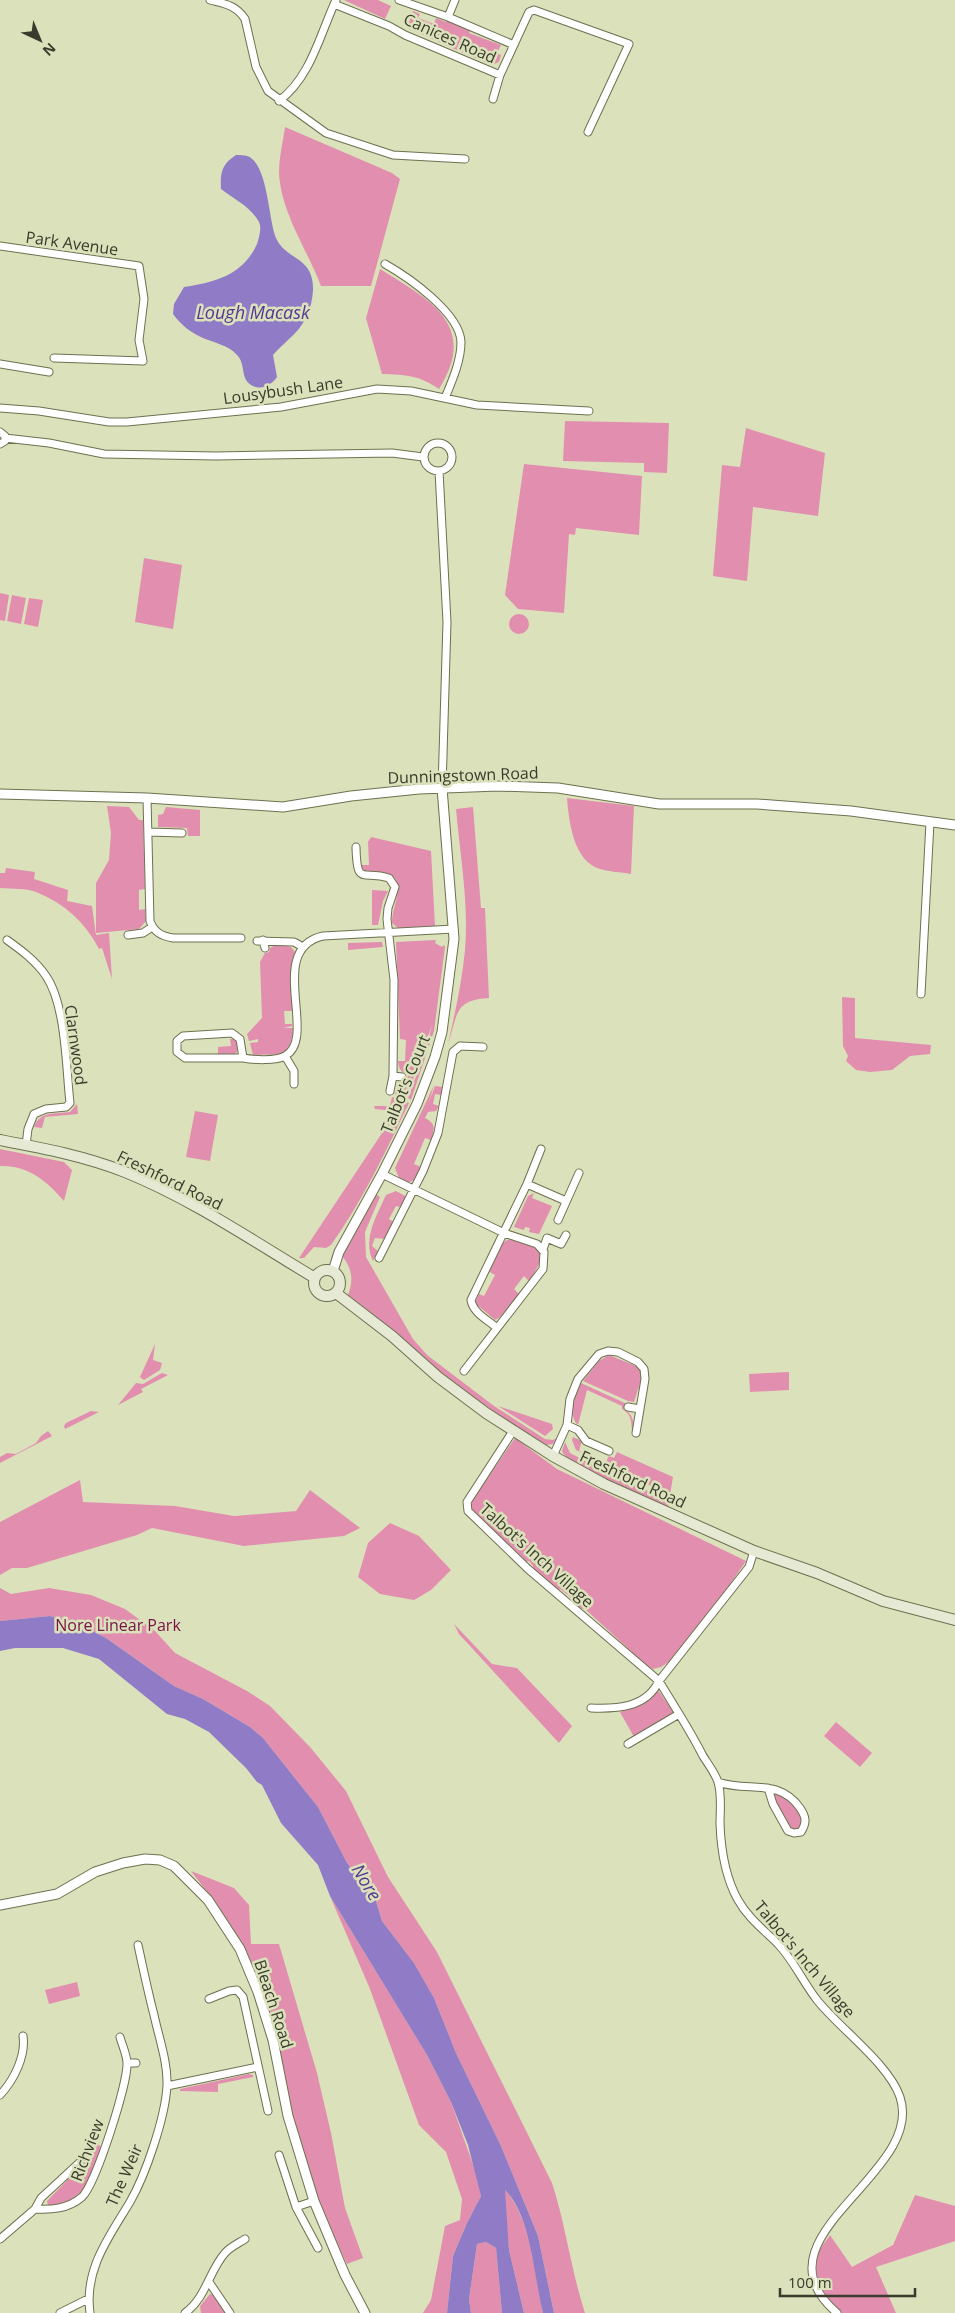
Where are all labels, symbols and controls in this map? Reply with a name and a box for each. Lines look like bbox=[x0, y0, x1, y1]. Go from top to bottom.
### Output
street label: Canices Road bbox=[400, 8, 500, 68]
north arrow bbox=[15, 15, 65, 65]
text: N bbox=[39, 39, 60, 61]
street label: Park Avenue bbox=[24, 226, 120, 260]
water label: Lough Macask bbox=[196, 300, 311, 324]
street label: Lousybush Lane bbox=[222, 371, 344, 409]
street label: Dunningstown Road bbox=[387, 761, 539, 789]
street label: Clarnwood bbox=[59, 1003, 93, 1087]
street label: Talbot's Court bbox=[375, 1031, 435, 1136]
street label: Freshford Road bbox=[114, 1145, 226, 1215]
street label: Freshford Road bbox=[576, 1445, 690, 1513]
street label: Talbot's Inch Village bbox=[475, 1498, 599, 1612]
park label: Nore Linear Park bbox=[55, 1614, 181, 1636]
water label: Nore bbox=[347, 1859, 387, 1905]
street label: Talbot's Inch Village bbox=[750, 1896, 860, 2022]
street label: Bleach Road bbox=[249, 1957, 299, 2051]
street label: Richview bbox=[65, 2115, 109, 2184]
street label: The Weir bbox=[101, 2140, 148, 2210]
scale bar bbox=[780, 2266, 915, 2298]
text: 100 m bbox=[788, 2272, 832, 2292]

